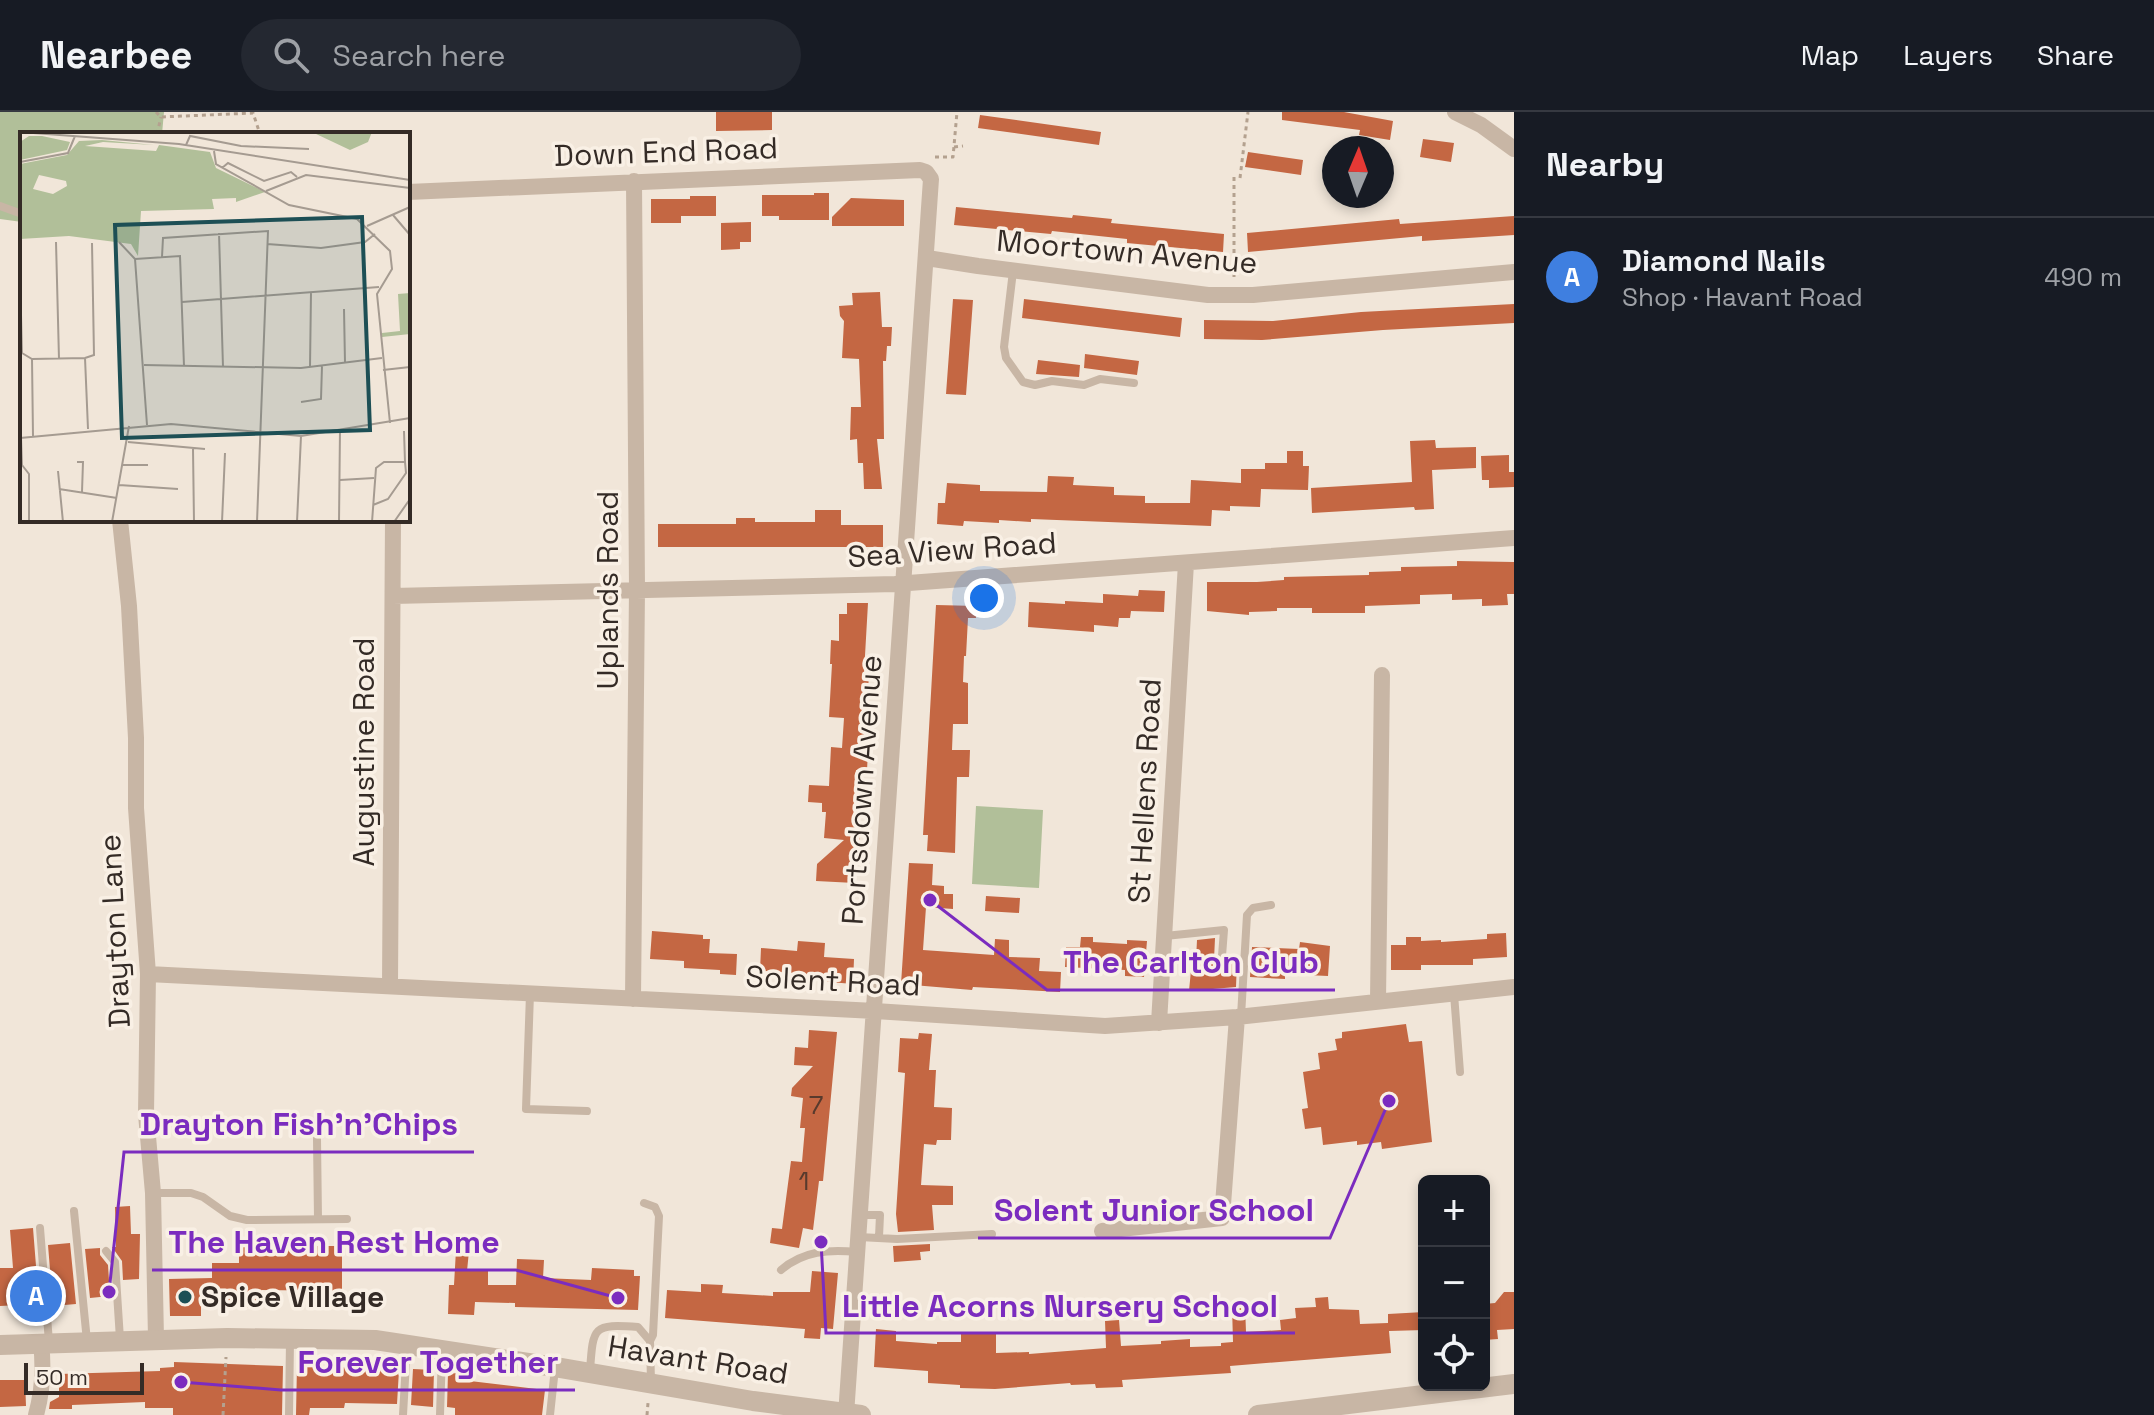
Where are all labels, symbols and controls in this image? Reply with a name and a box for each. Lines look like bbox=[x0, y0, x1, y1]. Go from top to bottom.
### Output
search box bbox=[241, 19, 801, 91]
text: Nearbee bbox=[40, 31, 193, 79]
icon: search bbox=[269, 33, 313, 77]
text: Search here bbox=[333, 36, 505, 75]
text: Map bbox=[1801, 37, 1859, 73]
text: Layers bbox=[1903, 37, 1993, 73]
text: Share bbox=[2037, 37, 2114, 73]
street label: Down End Road bbox=[553, 128, 779, 175]
inset map bbox=[20, 132, 410, 522]
north arrow bbox=[1322, 136, 1394, 208]
text: Nearby bbox=[1546, 143, 1664, 186]
street label: Moortown Avenue bbox=[995, 221, 1259, 282]
text: Diamond Nails bbox=[1622, 241, 1826, 280]
text: A bbox=[1564, 260, 1580, 294]
text: 490 m bbox=[2044, 260, 2122, 294]
text: Shop · Havant Road bbox=[1622, 280, 1863, 314]
street label: Uplands Road bbox=[588, 491, 627, 689]
street label: Sea View Road bbox=[846, 523, 1058, 576]
your location bbox=[964, 578, 1004, 618]
street label: Augustine Road bbox=[344, 638, 383, 867]
street label: Portsdown Avenue bbox=[833, 654, 890, 926]
street label: St Hellens Road bbox=[1119, 677, 1170, 905]
street label: Drayton Lane bbox=[90, 833, 139, 1029]
callout: The Carlton Club bbox=[1047, 934, 1335, 990]
text: The Carlton Club bbox=[1063, 942, 1319, 982]
street label: Solent Road bbox=[745, 956, 922, 1005]
house number: 7 bbox=[809, 1088, 823, 1122]
callout: Drayton Fish'n'Chips bbox=[124, 1096, 474, 1152]
text: Drayton Fish'n'Chips bbox=[140, 1104, 458, 1144]
house number: 1 bbox=[799, 1164, 809, 1198]
map controls bbox=[1418, 1175, 1490, 1391]
button: + bbox=[1418, 1175, 1490, 1247]
callout: Solent Junior School bbox=[978, 1182, 1330, 1238]
text: Solent Junior School bbox=[994, 1190, 1314, 1230]
callout: The Haven Rest Home bbox=[152, 1214, 516, 1270]
text: The Haven Rest Home bbox=[168, 1222, 500, 1262]
button: − bbox=[1418, 1247, 1490, 1319]
pin: A bbox=[10, 1266, 62, 1326]
place label: Spice Village bbox=[201, 1277, 384, 1316]
callout: Little Acorns Nursery School bbox=[826, 1277, 1295, 1333]
text: Little Acorns Nursery School bbox=[842, 1286, 1278, 1326]
marker: Spice Village bbox=[176, 1288, 194, 1306]
button: locate bbox=[1418, 1319, 1490, 1391]
street label: Havant Road bbox=[605, 1326, 791, 1393]
callout: Forever Together bbox=[281, 1334, 575, 1390]
text: Forever Together bbox=[297, 1342, 559, 1382]
scale bar bbox=[24, 1359, 144, 1395]
text: 50 m bbox=[36, 1363, 88, 1391]

